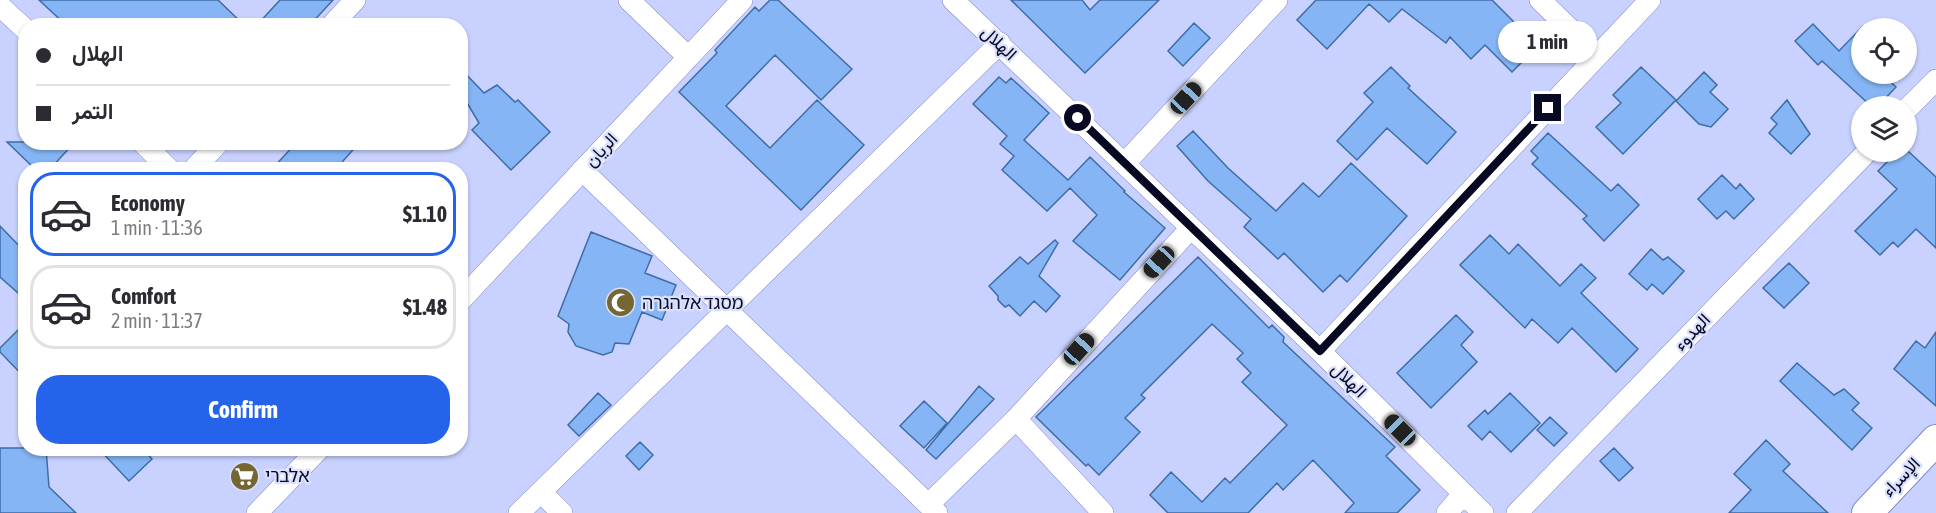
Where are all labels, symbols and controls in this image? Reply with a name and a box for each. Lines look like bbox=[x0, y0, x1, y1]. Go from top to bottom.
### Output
map controls bbox=[1851, 18, 1917, 162]
button: locate bbox=[1851, 18, 1917, 84]
street label: الهلال bbox=[977, 21, 1021, 65]
callout: 1 min bbox=[1498, 21, 1598, 63]
text: 1 min bbox=[1527, 30, 1568, 53]
text: الهلال bbox=[72, 40, 123, 66]
car bbox=[1167, 79, 1205, 117]
route end bbox=[1534, 94, 1561, 121]
button: layers bbox=[1851, 96, 1917, 162]
text: التمر bbox=[72, 98, 114, 124]
route start bbox=[1064, 104, 1091, 131]
street label: الريان bbox=[580, 128, 622, 172]
icon: car bbox=[39, 187, 93, 241]
text: Economy bbox=[111, 190, 185, 216]
text: $1.10 bbox=[403, 201, 447, 227]
text: 1 min · 11:36 bbox=[111, 216, 203, 239]
car bbox=[1140, 243, 1178, 281]
icon: car bbox=[39, 280, 93, 334]
text: Comfort bbox=[111, 283, 176, 309]
mosque icon: מסגד אלהגרה bbox=[605, 287, 637, 319]
place label: מסגד אלהגרה bbox=[642, 292, 744, 313]
text: $1.48 bbox=[403, 294, 447, 320]
text: 2 min · 11:37 bbox=[111, 309, 203, 332]
street label: الهدوء bbox=[1669, 309, 1715, 355]
car bbox=[1060, 330, 1098, 368]
street label: الهلال bbox=[1327, 358, 1371, 402]
button: Confirm bbox=[36, 375, 450, 444]
car bbox=[1381, 411, 1419, 449]
street label: الإسراء bbox=[1877, 453, 1926, 502]
supermarket icon: אלברי bbox=[228, 460, 260, 492]
place label: אלברי bbox=[265, 465, 310, 486]

